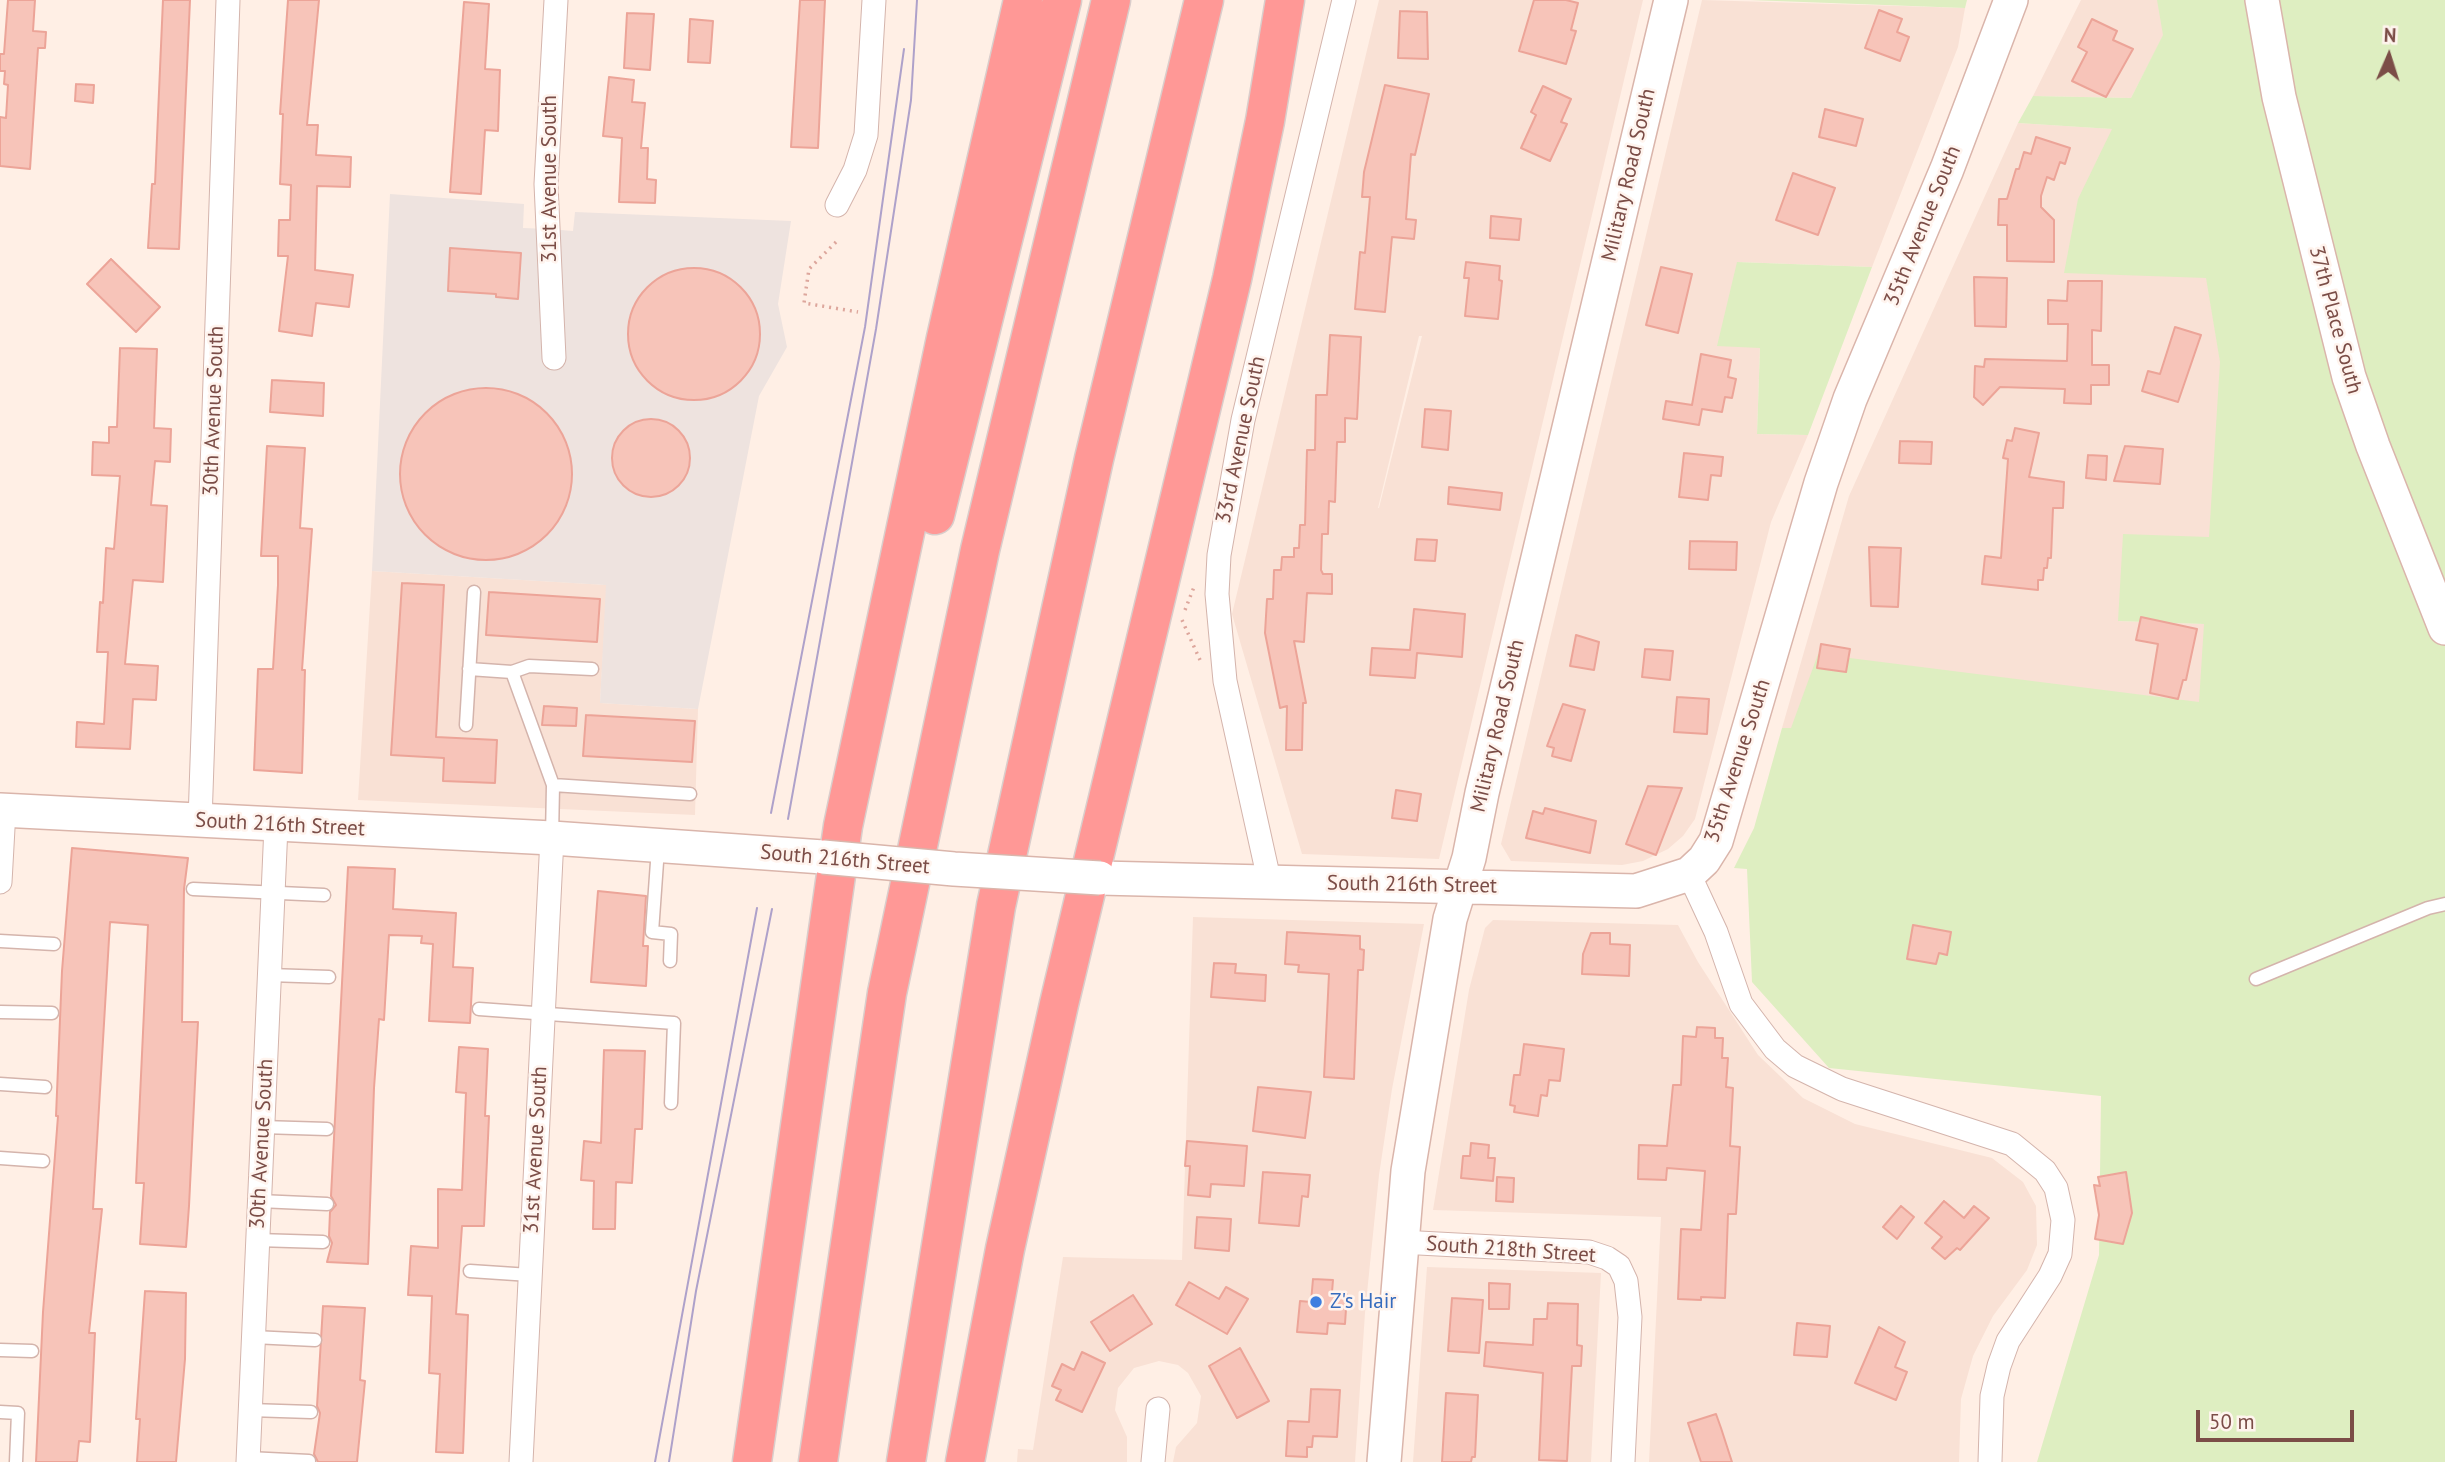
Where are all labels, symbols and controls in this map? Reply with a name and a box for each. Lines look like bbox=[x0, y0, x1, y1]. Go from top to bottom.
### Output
north arrow bbox=[2354, 21, 2424, 91]
text: N bbox=[2383, 23, 2397, 47]
street label: Military Road South bbox=[1597, 86, 1661, 264]
street label: 31st Avenue South bbox=[537, 95, 563, 263]
street label: 35th Avenue South bbox=[1879, 142, 1967, 310]
street label: 37th Place South bbox=[2303, 243, 2367, 397]
street label: 30th Avenue South bbox=[198, 325, 230, 497]
street label: 33rd Avenue South bbox=[1211, 354, 1271, 526]
street label: Military Road South bbox=[1466, 637, 1530, 815]
street label: 35th Avenue South bbox=[1700, 676, 1776, 846]
street label: South 216th Street bbox=[194, 808, 366, 842]
street label: South 216th Street bbox=[759, 840, 931, 880]
street label: South 216th Street bbox=[1327, 871, 1497, 899]
street label: 30th Avenue South bbox=[245, 1058, 279, 1230]
street label: 31st Avenue South bbox=[519, 1065, 553, 1235]
street label: South 218th Street bbox=[1425, 1231, 1597, 1269]
place label: Z's Hair bbox=[1330, 1289, 1396, 1315]
marker: Z's Hair bbox=[1308, 1294, 1324, 1310]
scale bar bbox=[2200, 1396, 2358, 1440]
text: 50 m bbox=[2209, 1408, 2255, 1435]

